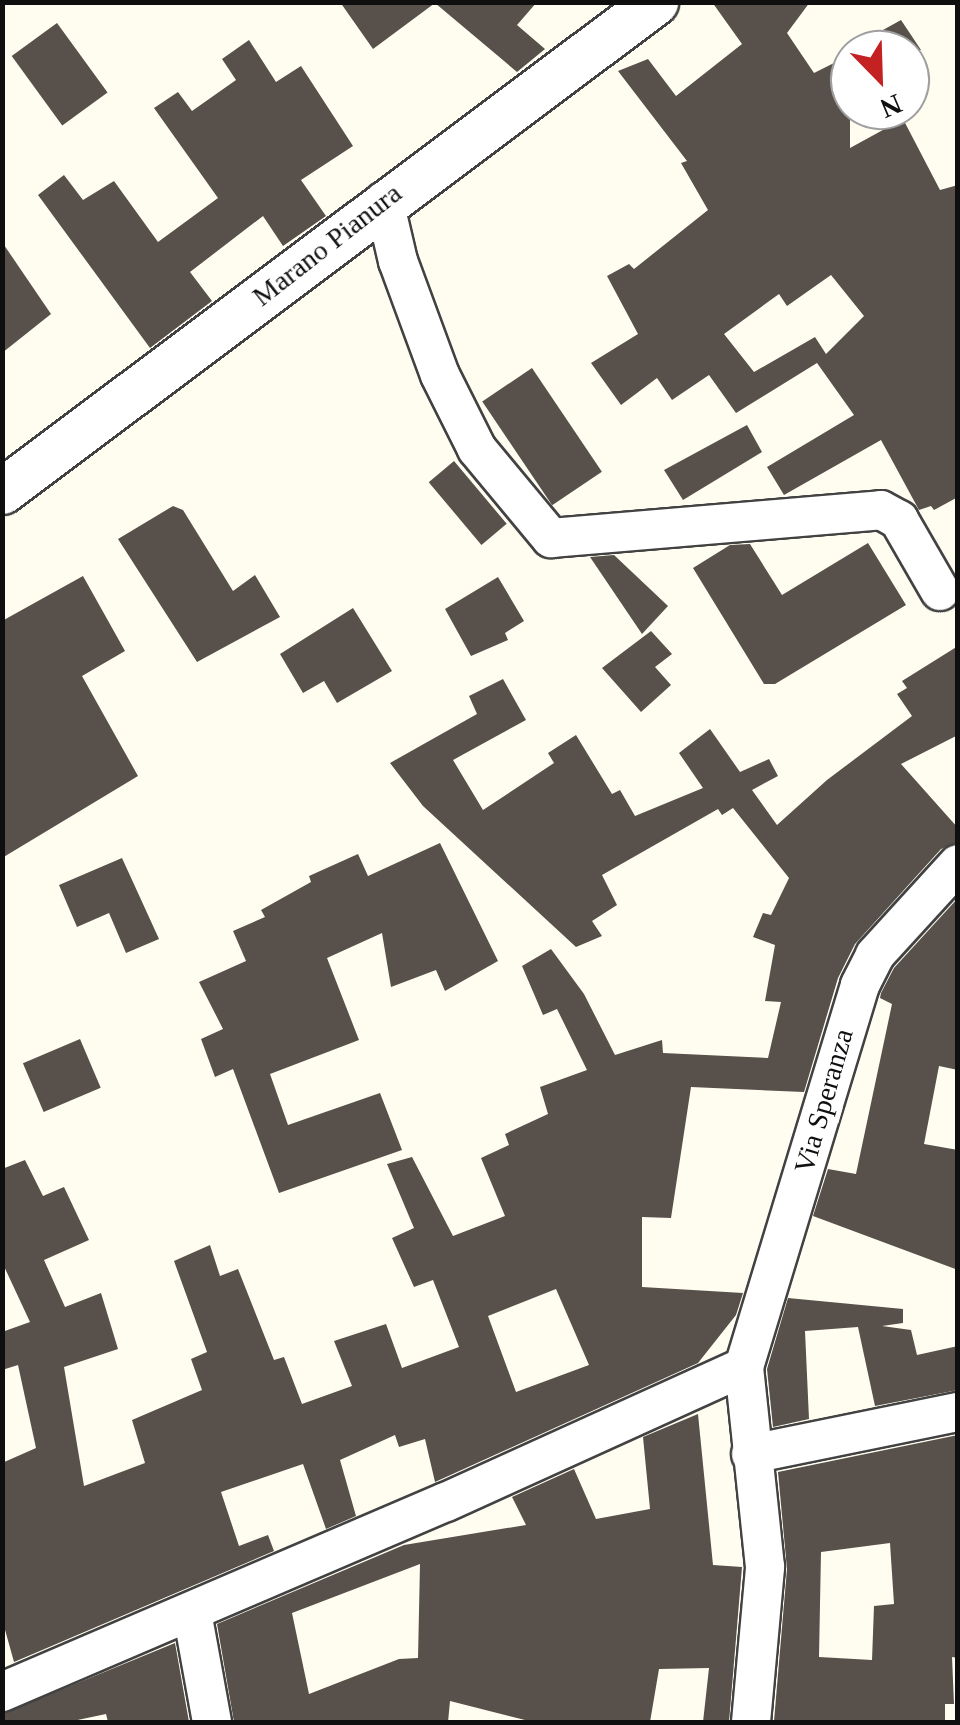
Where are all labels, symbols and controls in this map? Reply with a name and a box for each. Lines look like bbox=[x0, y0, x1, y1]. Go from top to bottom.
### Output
north arrow bbox=[830, 30, 930, 130]
text: N bbox=[876, 88, 907, 124]
street label: Marano Pianura bbox=[246, 176, 408, 314]
street label: Via Speranza bbox=[787, 1025, 861, 1177]

